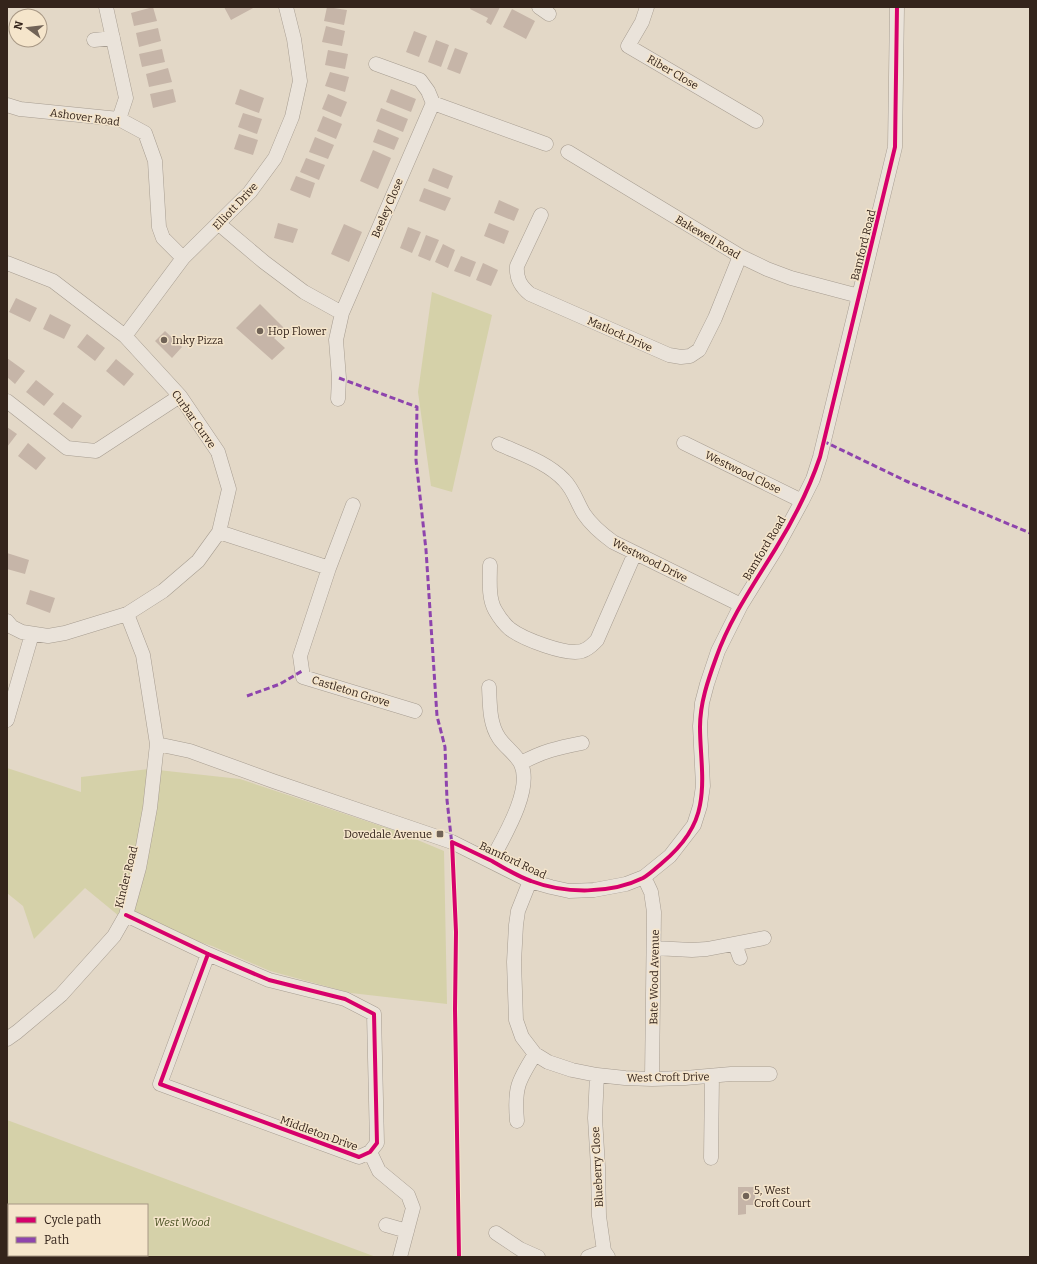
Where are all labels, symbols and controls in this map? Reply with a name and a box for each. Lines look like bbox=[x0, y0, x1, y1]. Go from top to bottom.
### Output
north arrow bbox=[8, 8, 48, 48]
text: N bbox=[11, 19, 26, 31]
street label: Riber Close bbox=[645, 52, 701, 92]
street label: Ashover Road bbox=[49, 106, 121, 129]
street label: Beeley Close bbox=[369, 176, 406, 240]
street label: Elliott Drive bbox=[210, 180, 261, 233]
street label: Bamford Road bbox=[848, 208, 879, 282]
street label: Bakewell Road bbox=[673, 213, 743, 262]
street label: Matlock Drive bbox=[585, 314, 654, 355]
place label: Hop Flower bbox=[268, 325, 327, 338]
marker: Hop Flower bbox=[255, 326, 265, 336]
place label: Inky Pizza bbox=[172, 334, 223, 347]
marker: Inky Pizza bbox=[159, 335, 169, 345]
street label: Curbar Curve bbox=[169, 388, 218, 451]
street label: Westwood Close bbox=[703, 448, 783, 497]
street label: Bamford Road bbox=[740, 513, 789, 583]
street label: Westwood Drive bbox=[610, 536, 690, 585]
street label: Castleton Grove bbox=[310, 673, 391, 710]
place label: Dovedale Avenue bbox=[344, 828, 432, 841]
marker: Dovedale Avenue bbox=[435, 829, 445, 839]
street label: Bamford Road bbox=[477, 839, 549, 882]
street label: Kinder Road bbox=[113, 844, 141, 909]
street label: Bate Wood Avenue bbox=[647, 929, 662, 1025]
street label: West Croft Drive bbox=[626, 1070, 710, 1085]
street label: Middleton Drive bbox=[278, 1113, 359, 1154]
street label: Blueberry Close bbox=[589, 1126, 606, 1208]
place label: 5, West Croft Court bbox=[754, 1184, 811, 1210]
marker: 5, West Croft Court bbox=[741, 1191, 751, 1201]
legend bbox=[8, 1204, 148, 1256]
text: Cycle path bbox=[44, 1213, 102, 1227]
park label: West Wood bbox=[154, 1216, 211, 1229]
text: Path bbox=[44, 1233, 70, 1247]

